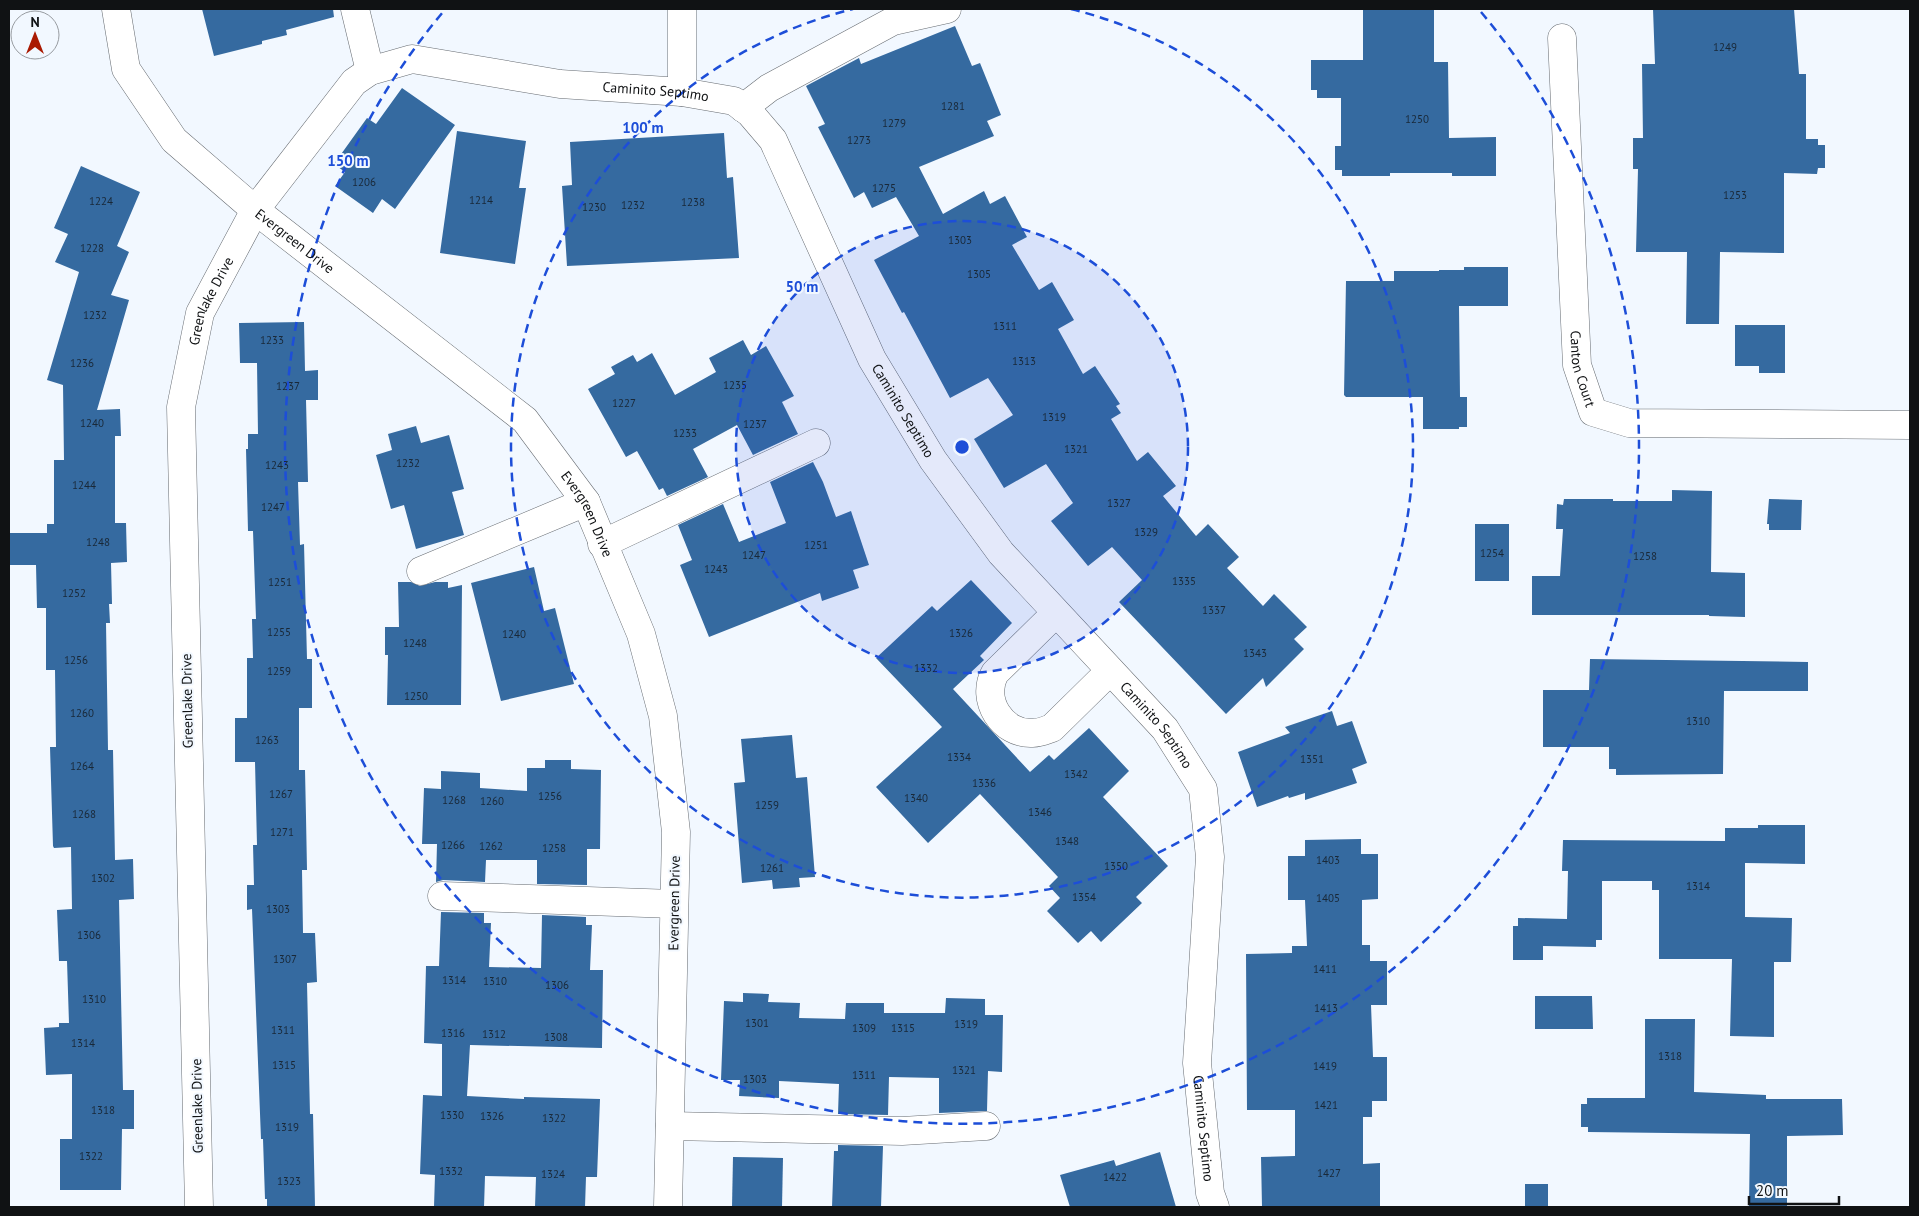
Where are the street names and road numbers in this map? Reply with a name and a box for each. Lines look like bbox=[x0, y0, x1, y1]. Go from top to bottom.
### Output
street label: Caminito Septimo bbox=[602, 78, 710, 106]
street label: Evergreen Drive bbox=[252, 205, 338, 277]
street label: Greenlake Drive bbox=[185, 254, 237, 347]
street label: Canton Court bbox=[1566, 330, 1600, 410]
street label: Caminito Septimo bbox=[868, 360, 938, 461]
street label: Evergreen Drive bbox=[557, 467, 617, 560]
street label: Greenlake Drive bbox=[177, 653, 197, 749]
street label: Caminito Septimo bbox=[1116, 678, 1197, 772]
street label: Evergreen Drive bbox=[664, 855, 684, 951]
street label: Greenlake Drive bbox=[187, 1058, 207, 1154]
street label: Caminito Septimo bbox=[1189, 1074, 1218, 1182]

